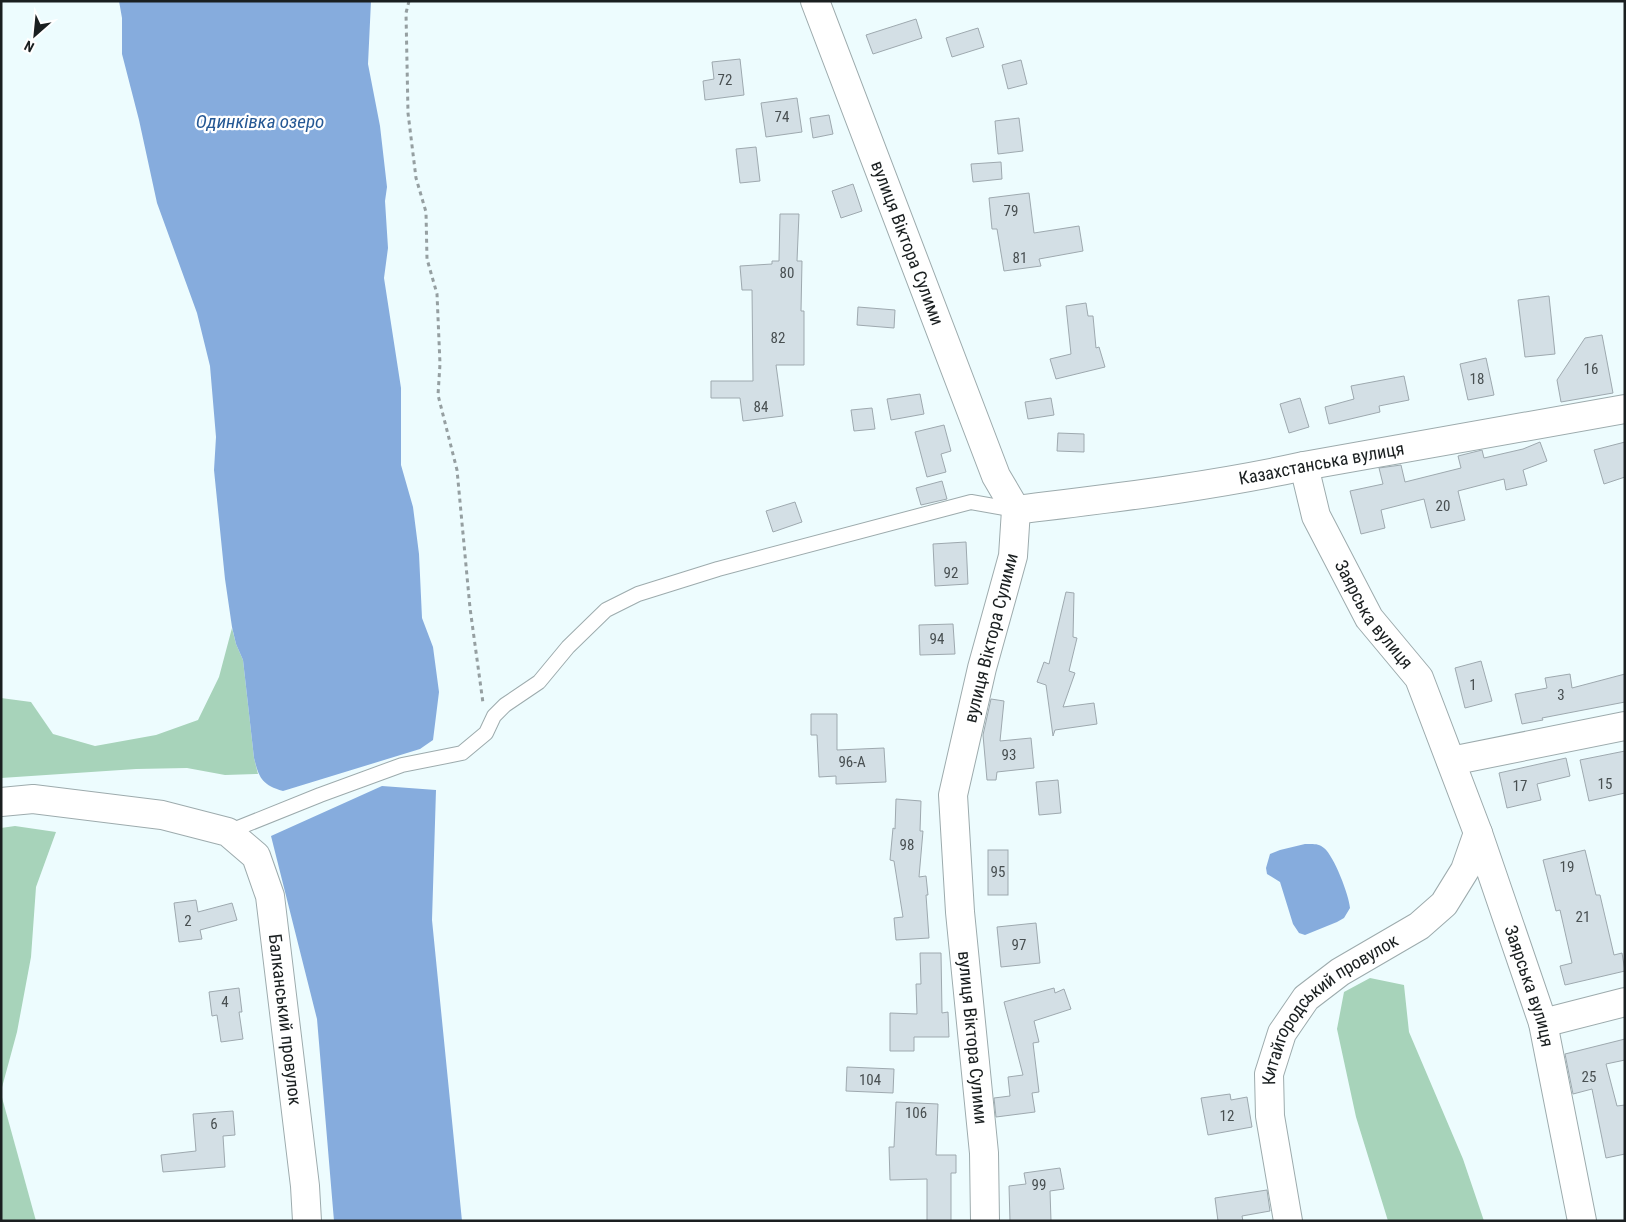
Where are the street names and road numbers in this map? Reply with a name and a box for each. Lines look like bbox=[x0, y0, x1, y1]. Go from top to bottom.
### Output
street label: вулиця Віктора Сулими bbox=[867, 158, 948, 328]
street label: Казахстанська вулиця bbox=[1237, 437, 1406, 489]
street label: вулиця Віктора Сулими bbox=[959, 551, 1022, 725]
street label: Заярська вулиця bbox=[1331, 556, 1418, 673]
street label: Заярська вулиця bbox=[1500, 923, 1558, 1049]
street label: Китайгородський провулок bbox=[1258, 929, 1402, 1085]
street label: Балканський провулок bbox=[265, 933, 306, 1107]
street label: вулиця Віктора Сулими bbox=[954, 950, 992, 1125]

